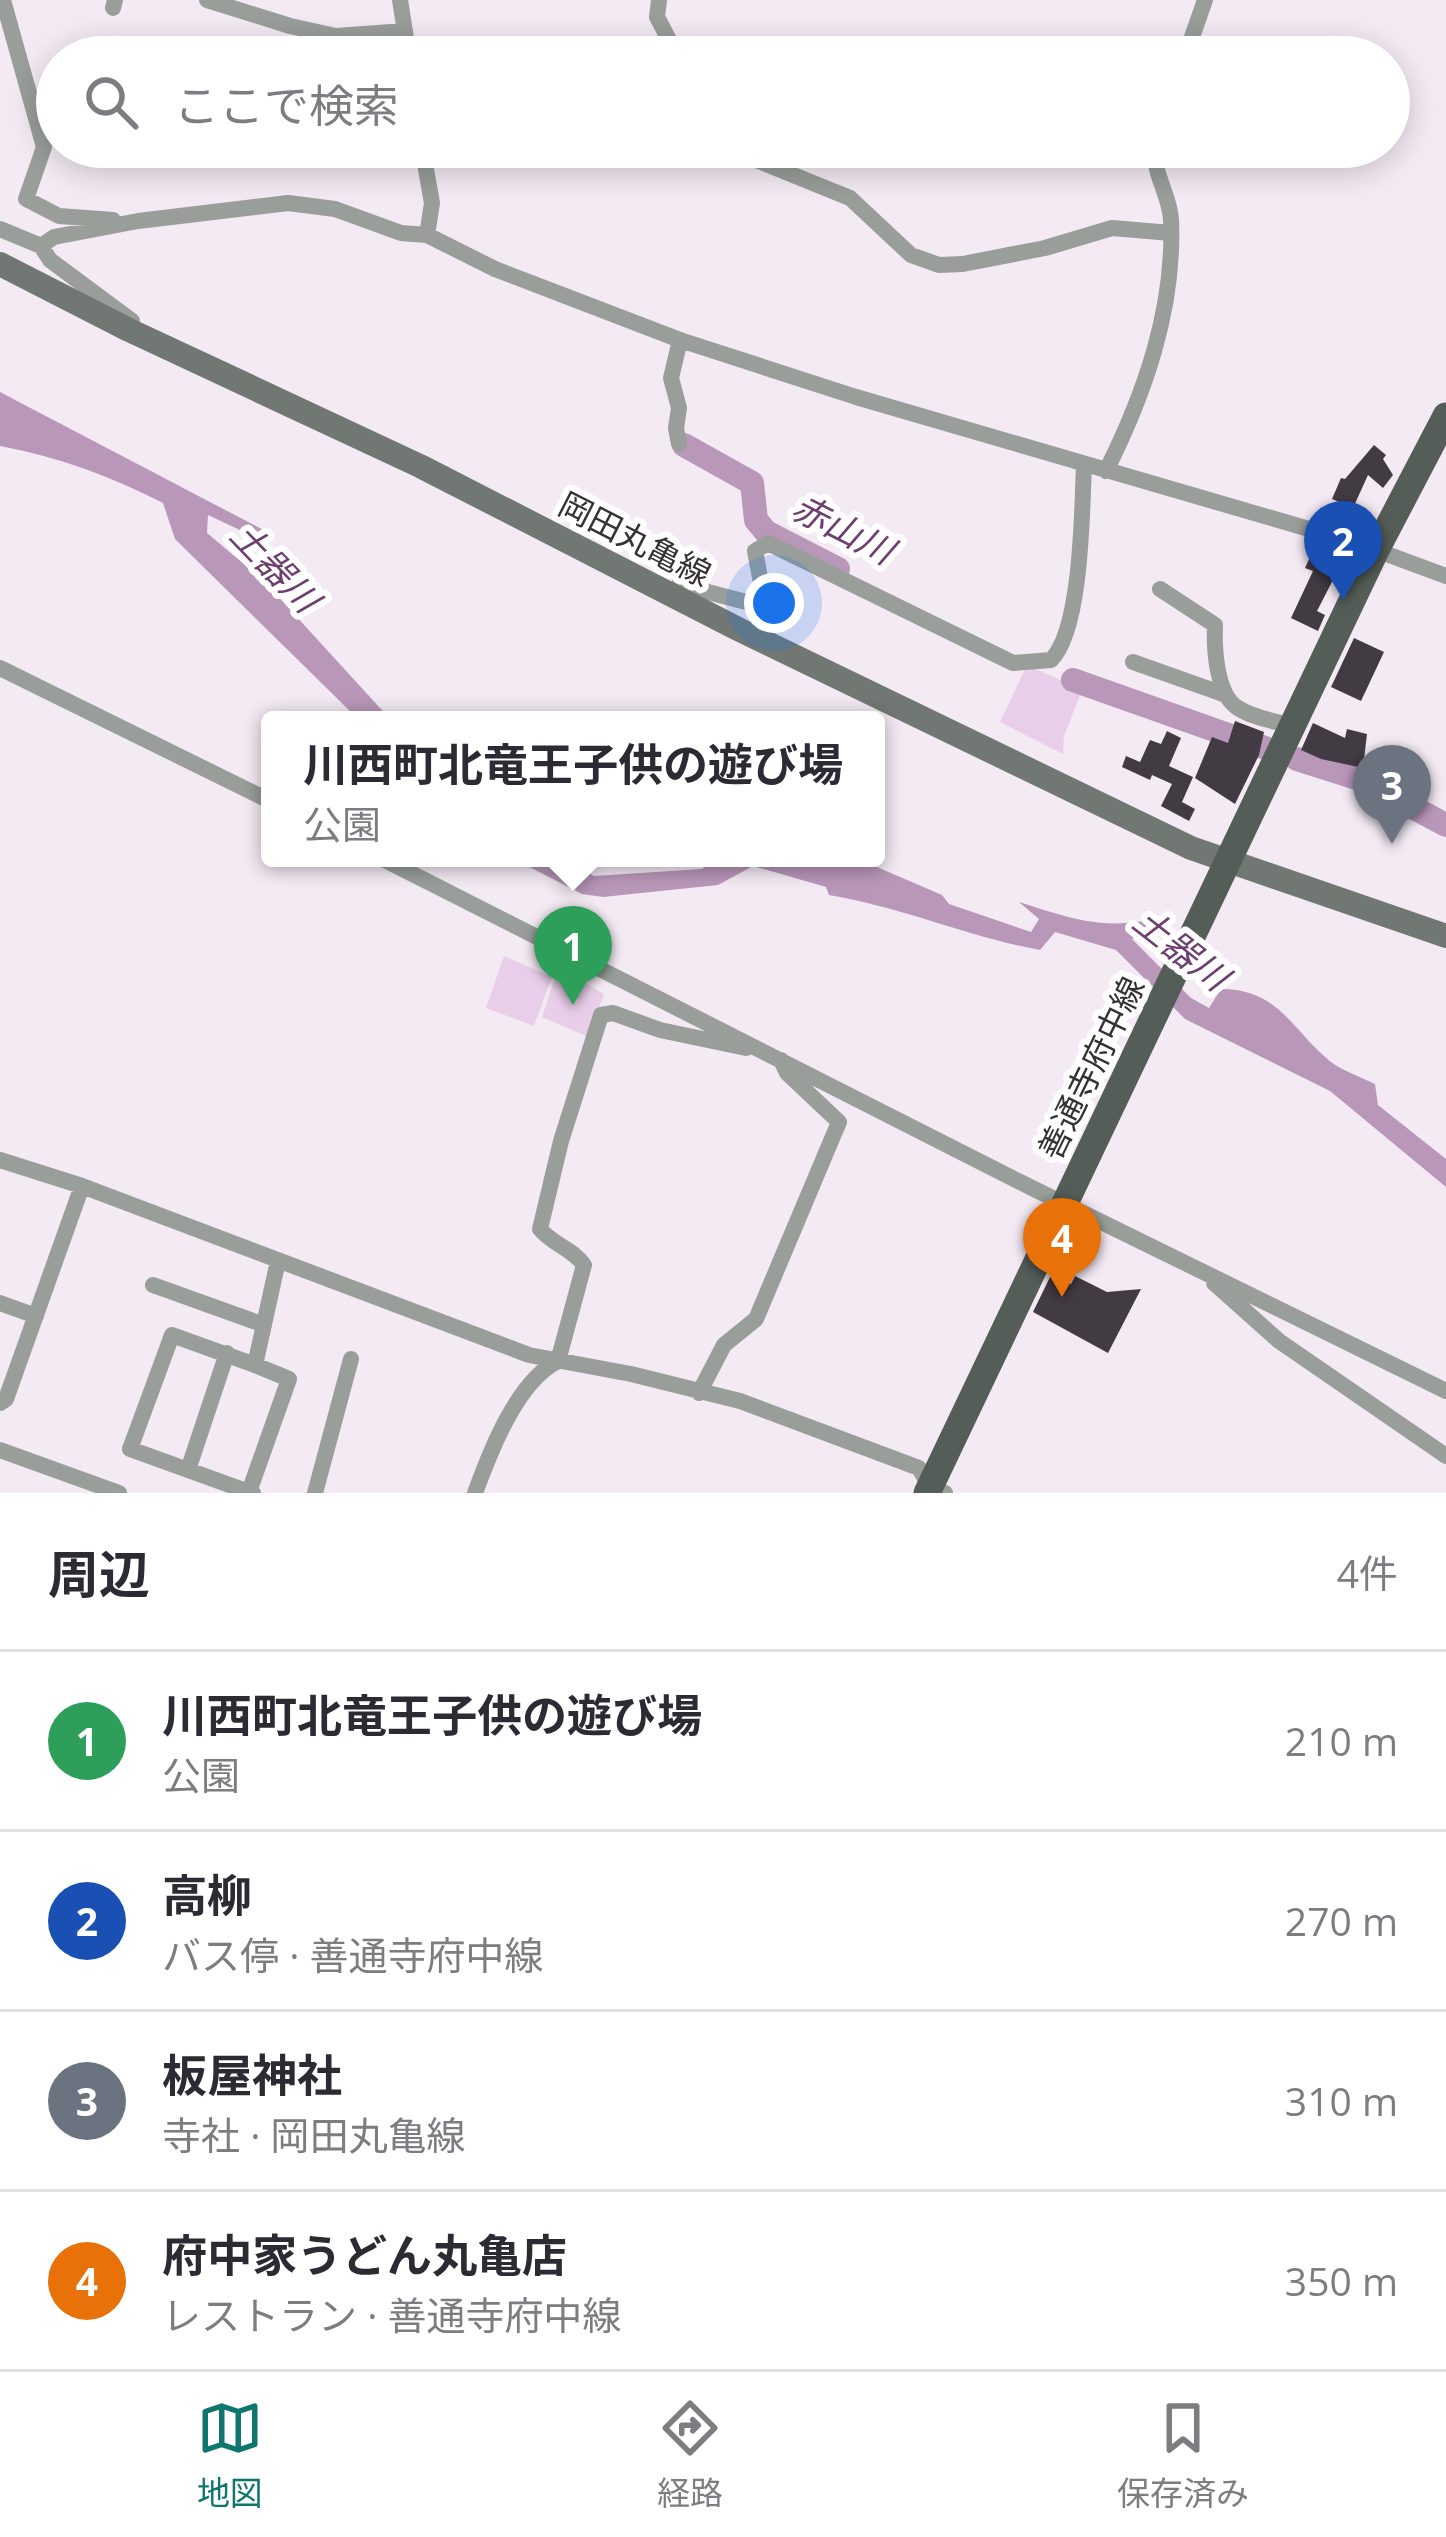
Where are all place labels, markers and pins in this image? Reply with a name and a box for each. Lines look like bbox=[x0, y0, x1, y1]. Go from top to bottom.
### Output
pin: 2 bbox=[1304, 501, 1382, 600]
pin: 3 bbox=[1353, 745, 1431, 844]
pin: 1 bbox=[534, 906, 612, 1005]
pin: 4 bbox=[1023, 1198, 1101, 1297]

